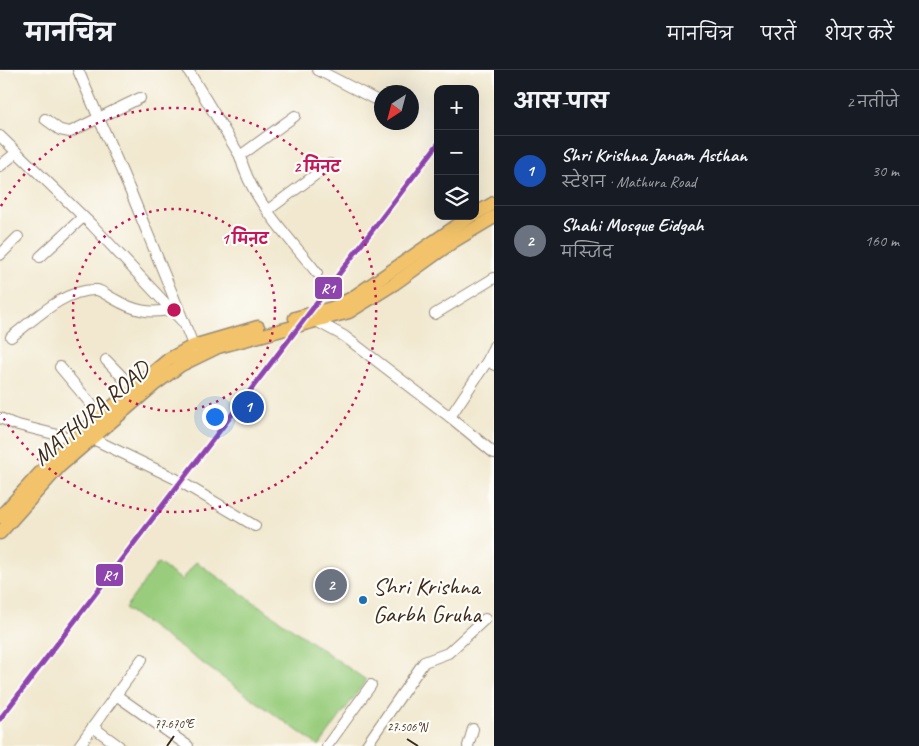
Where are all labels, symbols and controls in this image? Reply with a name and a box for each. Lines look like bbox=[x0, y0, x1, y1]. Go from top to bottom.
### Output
text: मानचित्र bbox=[25, 18, 114, 48]
text: मानचित्र bbox=[667, 23, 733, 45]
text: परतें bbox=[761, 23, 796, 45]
text: शेयर करें bbox=[824, 23, 894, 45]
north arrow bbox=[374, 85, 419, 130]
map controls bbox=[434, 85, 479, 220]
button: + bbox=[434, 85, 479, 130]
text: आस-पास bbox=[514, 88, 608, 114]
text: 2 नतीजे bbox=[846, 92, 899, 112]
button: − bbox=[434, 130, 479, 175]
text: Shri Krishna Janam Asthan bbox=[561, 143, 747, 167]
text: 2 मिनट bbox=[294, 154, 342, 177]
text: 1 bbox=[526, 161, 534, 181]
text: 30 m bbox=[872, 161, 899, 181]
text: स्टेशन · Mathura Road bbox=[561, 172, 696, 192]
button: layers bbox=[434, 175, 479, 220]
text: Shahi Mosque Eidgah bbox=[561, 213, 704, 237]
text: 1 मिनट bbox=[222, 226, 270, 249]
text: 2 bbox=[526, 231, 534, 251]
text: 160 m bbox=[865, 231, 899, 251]
text: मस्जिद bbox=[561, 242, 613, 262]
line badge: R1 bbox=[314, 276, 343, 300]
text: R1 bbox=[321, 280, 337, 297]
centre of rings bbox=[165, 301, 183, 319]
street label: MATHURA ROAD bbox=[26, 353, 157, 472]
pin: 1 bbox=[232, 388, 264, 426]
your location bbox=[202, 404, 228, 430]
line badge: R1 bbox=[95, 563, 124, 587]
pin: 2 bbox=[315, 566, 347, 604]
text: R1 bbox=[103, 567, 119, 584]
place label: Shri Krishna Garbh Gruha bbox=[373, 571, 482, 629]
marker: Shri Krishna Garbh Gruha bbox=[357, 594, 369, 606]
text: 77.670°E bbox=[154, 716, 195, 732]
text: 27.506°N bbox=[387, 719, 429, 735]

